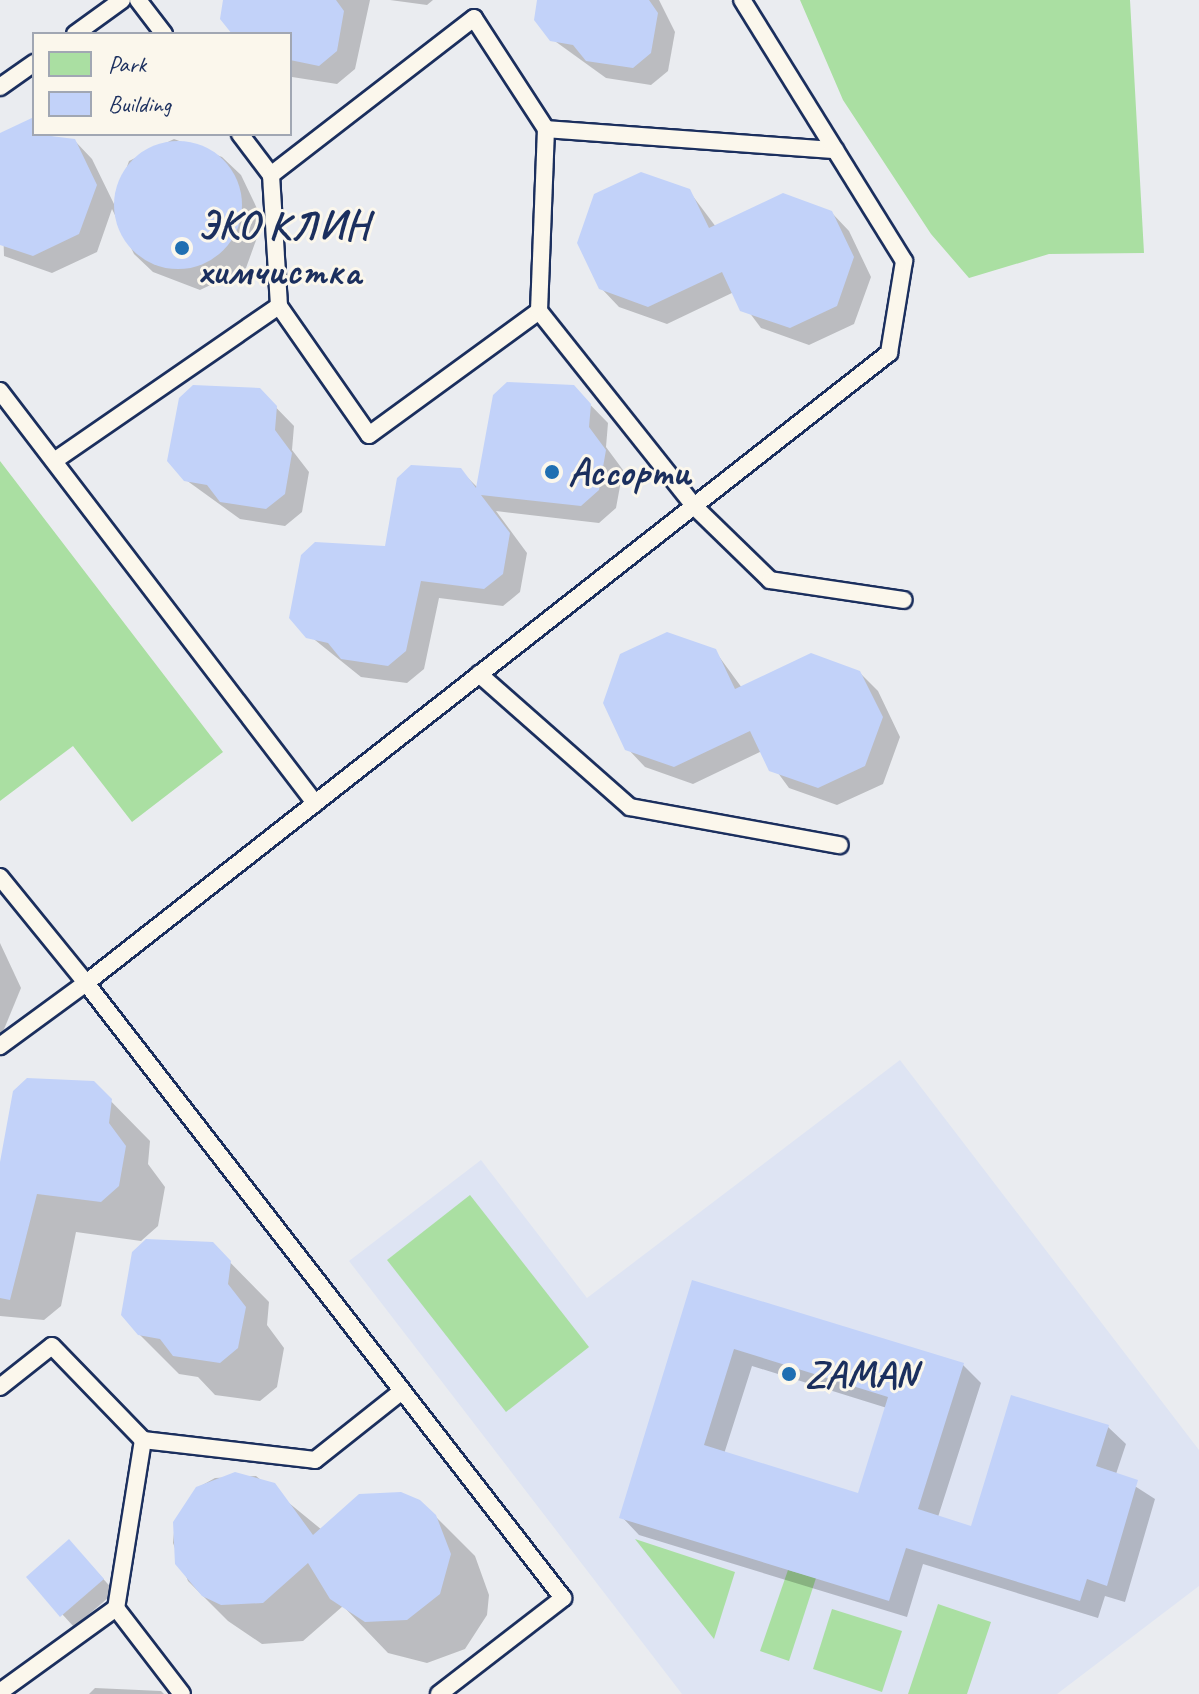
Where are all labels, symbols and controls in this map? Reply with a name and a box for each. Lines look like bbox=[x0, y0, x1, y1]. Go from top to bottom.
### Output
legend bbox=[32, 32, 292, 136]
text: Park bbox=[108, 49, 146, 79]
text: Building bbox=[108, 89, 171, 119]
place label: ЭКО КЛИН химчистка bbox=[198, 201, 366, 295]
marker: ЭКО КЛИН химчистка bbox=[173, 239, 191, 257]
place label: Ассорти bbox=[568, 448, 691, 496]
marker: Ассорти bbox=[543, 463, 561, 481]
place label: ZAMAN bbox=[805, 1350, 917, 1398]
marker: ZAMAN bbox=[780, 1365, 798, 1383]

